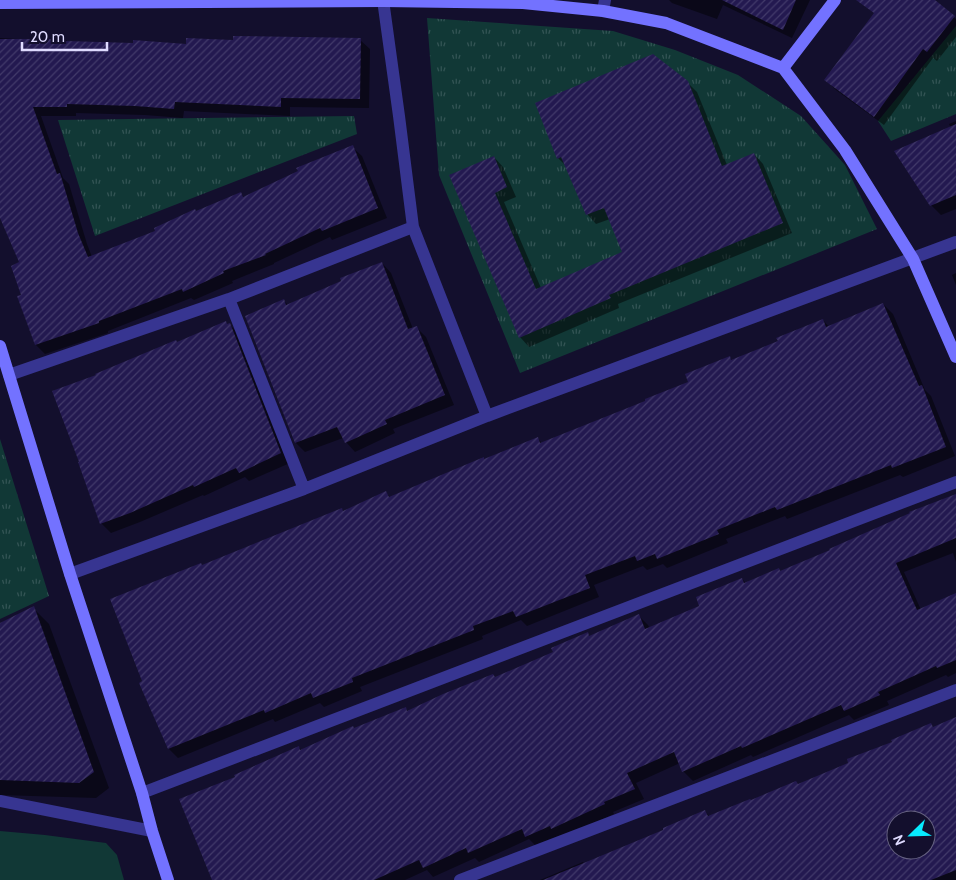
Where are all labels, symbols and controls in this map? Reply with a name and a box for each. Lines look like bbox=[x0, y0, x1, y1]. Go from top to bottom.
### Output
scale bar bbox=[22, 20, 108, 52]
text: 20 m bbox=[30, 28, 65, 46]
north arrow bbox=[886, 810, 936, 860]
text: N bbox=[889, 832, 909, 848]

